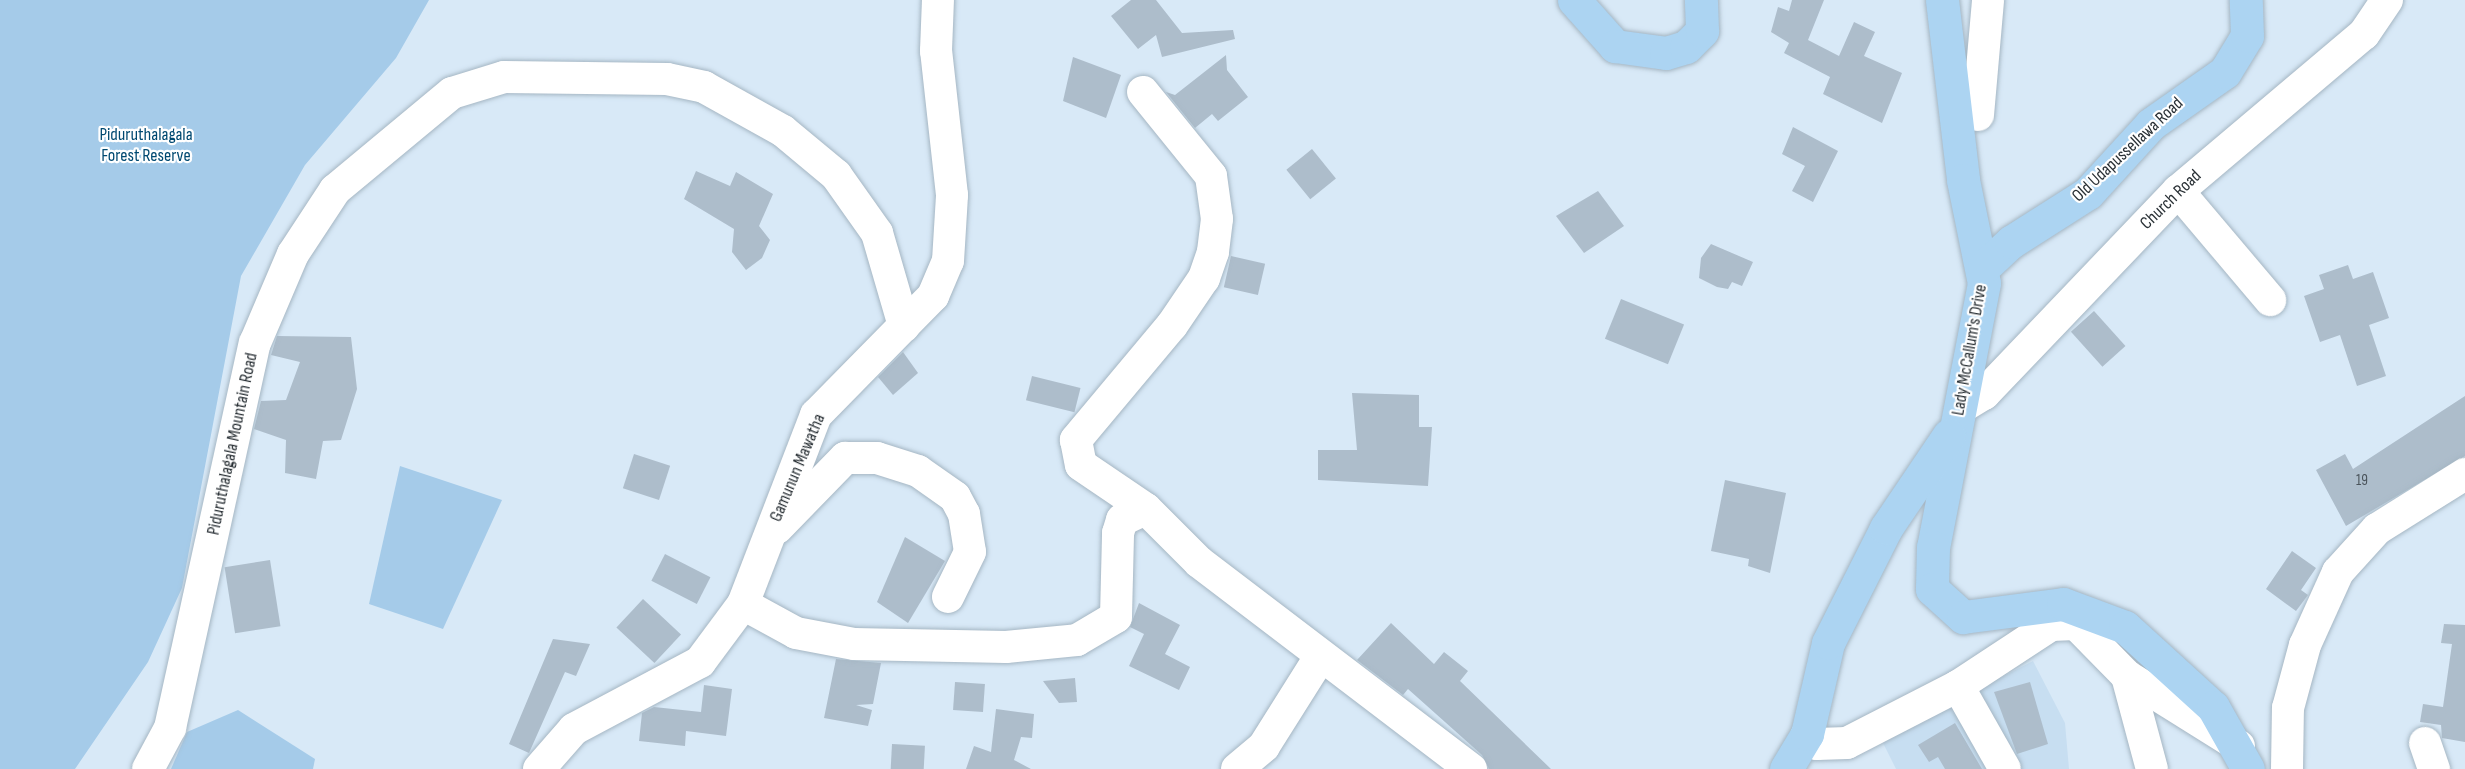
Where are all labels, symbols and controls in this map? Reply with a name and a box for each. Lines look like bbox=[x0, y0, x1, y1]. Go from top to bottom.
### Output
street label: Old Udapussellawa Road bbox=[2068, 93, 2188, 207]
park label: Piduruthalagala Forest Reserve bbox=[99, 125, 193, 168]
street label: Church Road bbox=[2136, 166, 2206, 234]
street label: Lady McCallum's Drive bbox=[1948, 283, 1992, 417]
street label: Piduruthalagala Mountain Road bbox=[203, 351, 263, 537]
street label: Gamunun Mawatha bbox=[766, 411, 830, 525]
house number: 19 bbox=[2356, 472, 2368, 490]

